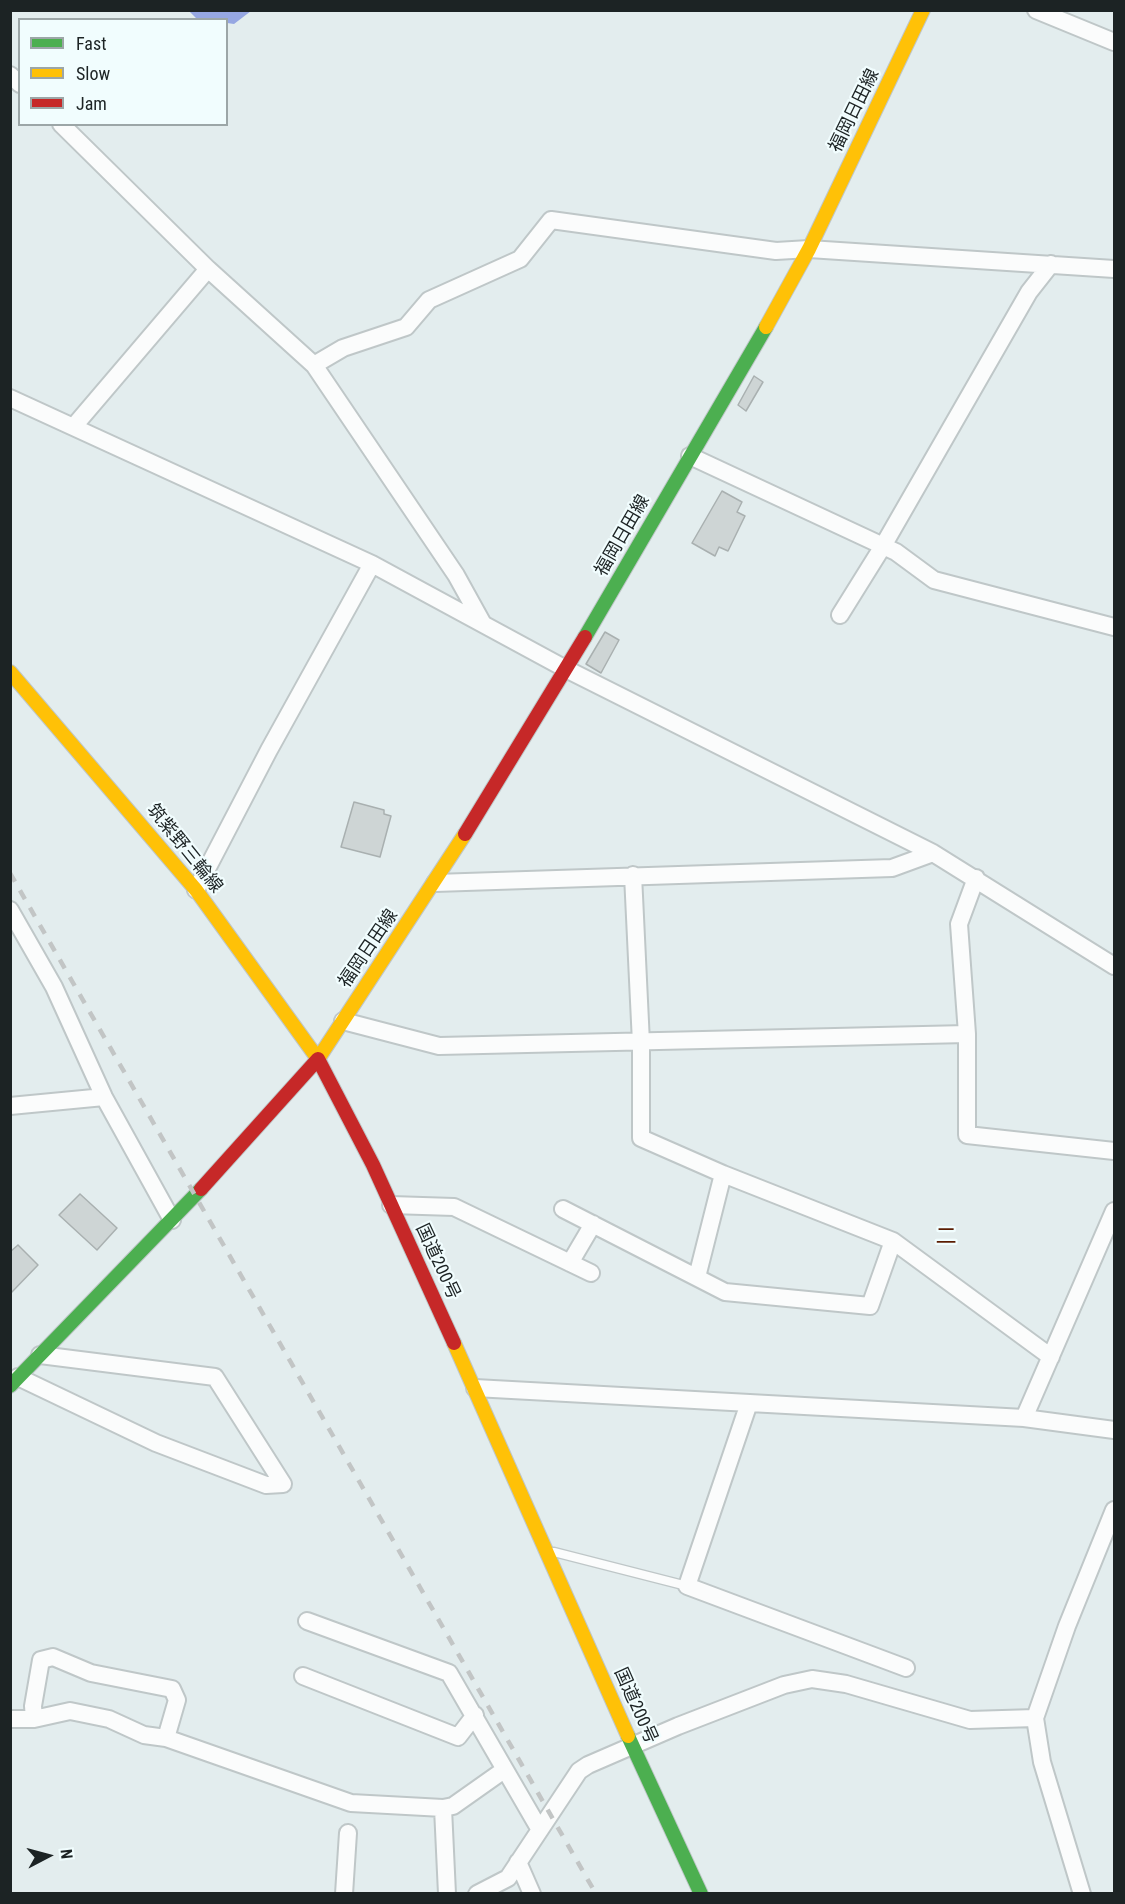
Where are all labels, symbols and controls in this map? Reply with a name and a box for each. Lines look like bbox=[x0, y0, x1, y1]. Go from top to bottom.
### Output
legend bbox=[18, 18, 228, 126]
text: Fast bbox=[76, 33, 107, 54]
text: Slow bbox=[76, 63, 110, 84]
street label: 福岡日田線 bbox=[826, 66, 884, 156]
text: Jam bbox=[76, 93, 107, 114]
street label: 福岡日田線 bbox=[591, 492, 655, 580]
street label: 筑紫野三輪線 bbox=[142, 800, 226, 898]
street label: 福岡日田線 bbox=[335, 906, 403, 992]
street label: 国道200号 bbox=[410, 1221, 464, 1303]
district label: 二 bbox=[936, 1225, 956, 1251]
street label: 国道200号 bbox=[609, 1665, 661, 1747]
north arrow bbox=[18, 1826, 78, 1886]
text: N bbox=[56, 1848, 76, 1860]

